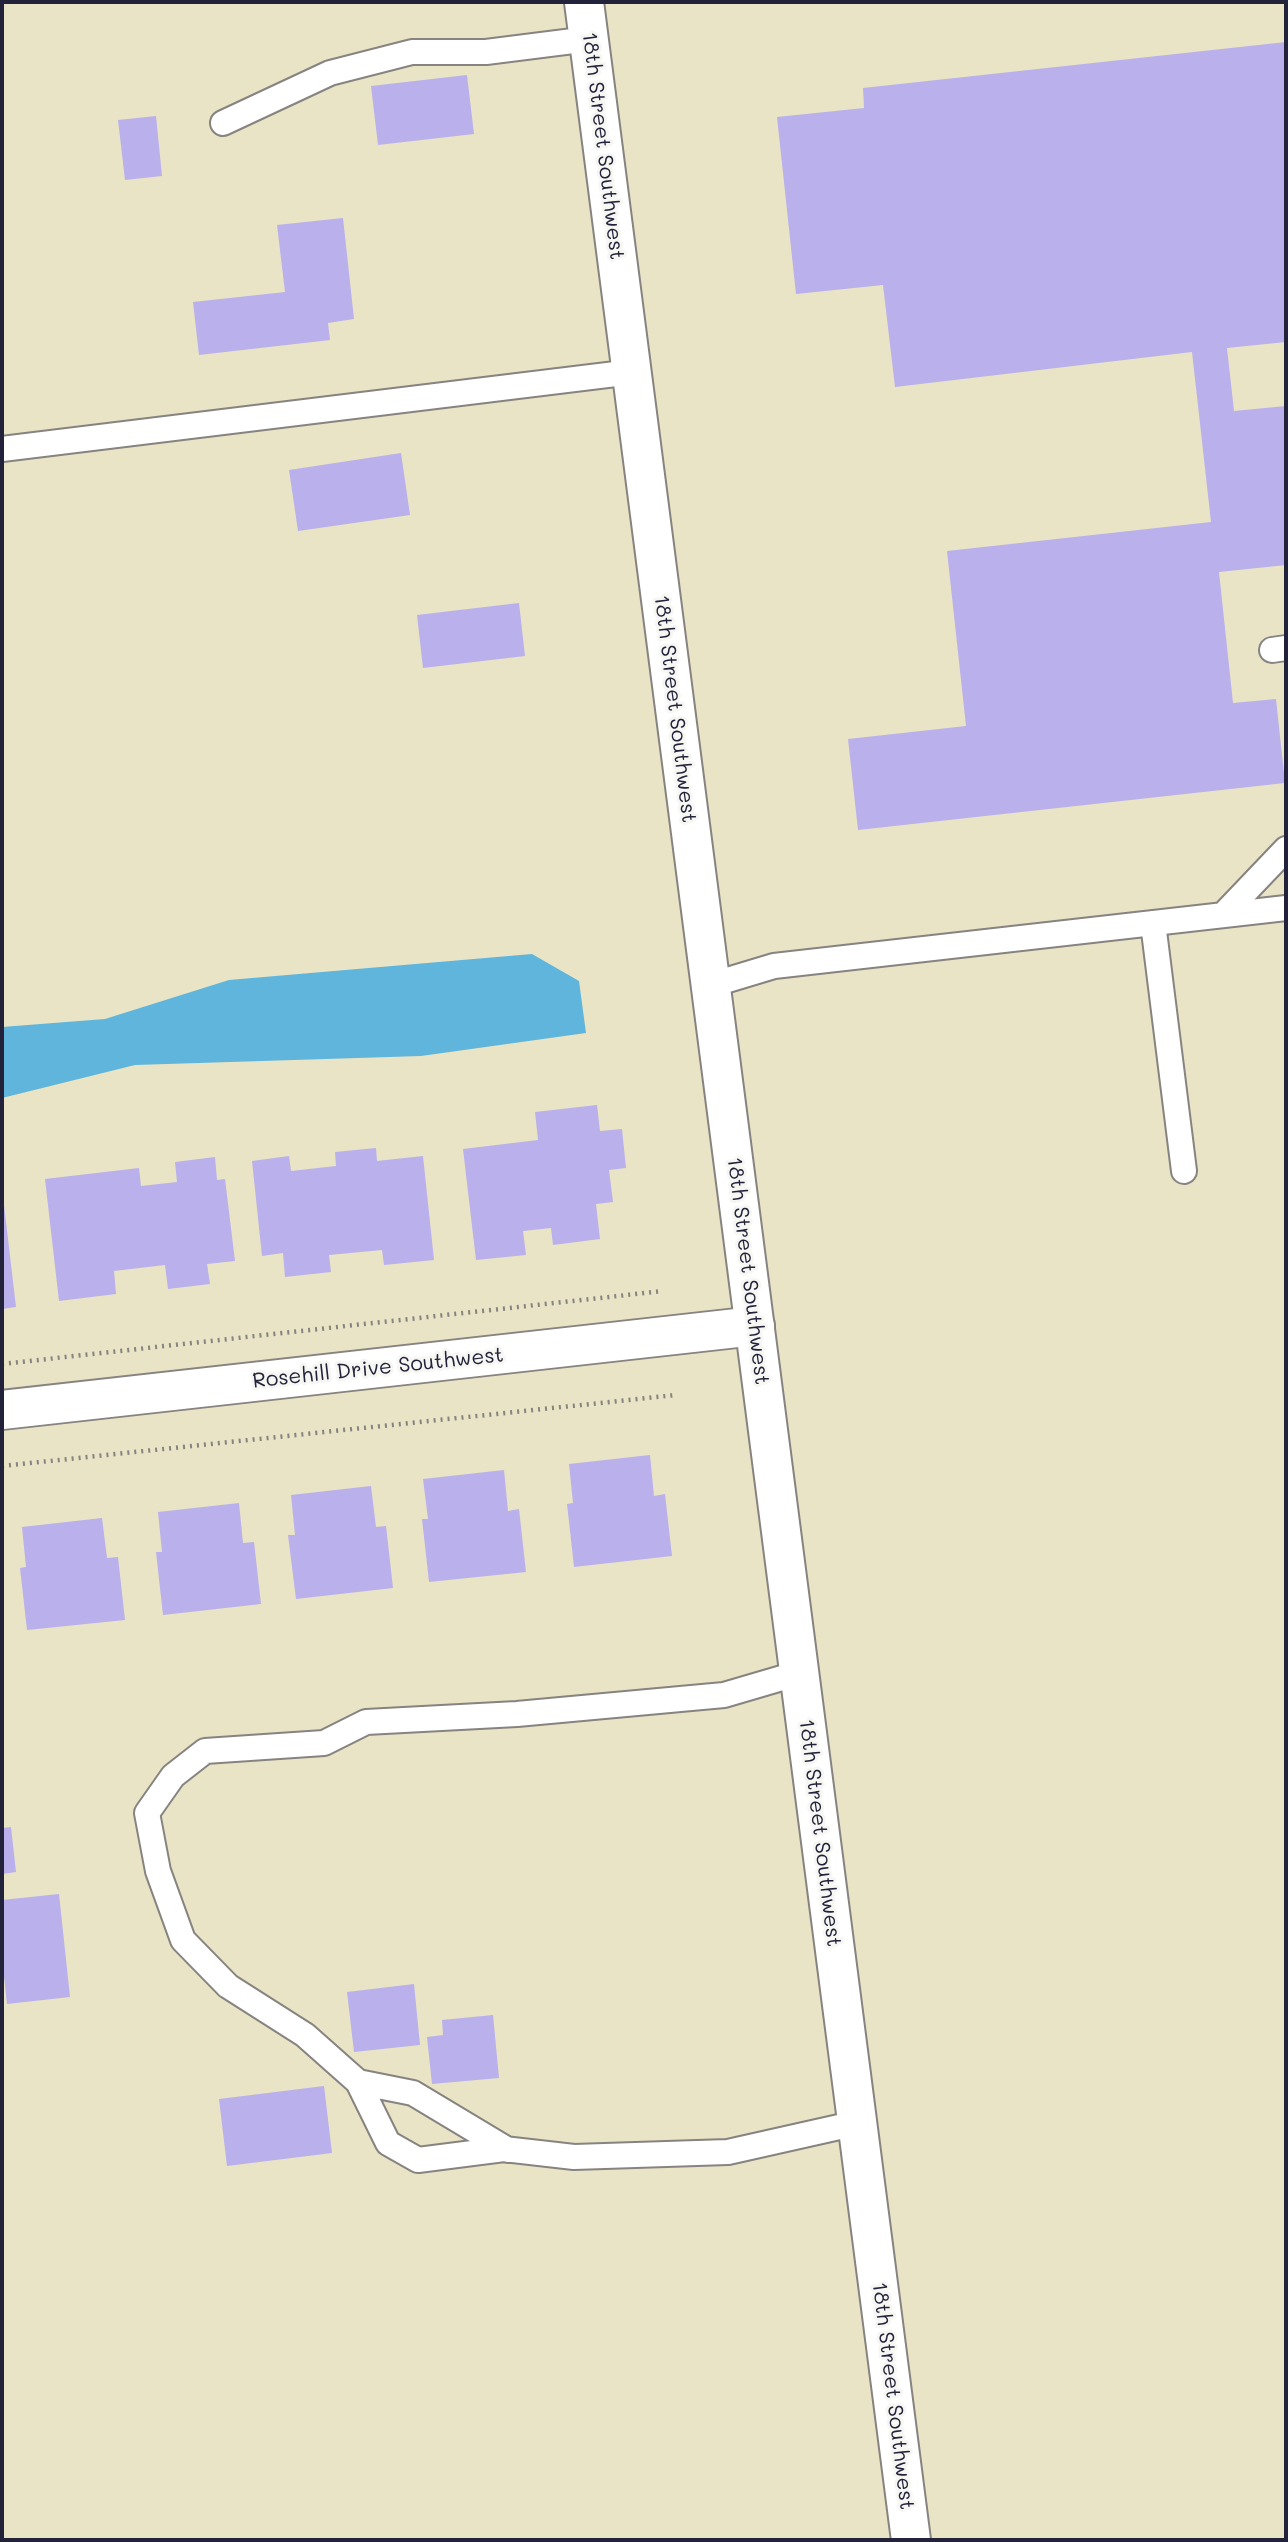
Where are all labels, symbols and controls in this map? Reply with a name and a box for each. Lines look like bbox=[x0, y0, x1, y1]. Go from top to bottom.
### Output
street label: 18th Street Southwest bbox=[577, 31, 629, 261]
street label: 18th Street Southwest bbox=[649, 594, 701, 824]
street label: 18th Street Southwest bbox=[722, 1156, 774, 1386]
street label: Rosehill Drive Southwest bbox=[251, 1342, 505, 1394]
street label: 18th Street Southwest bbox=[794, 1718, 846, 1948]
street label: 18th Street Southwest bbox=[867, 2281, 919, 2511]

